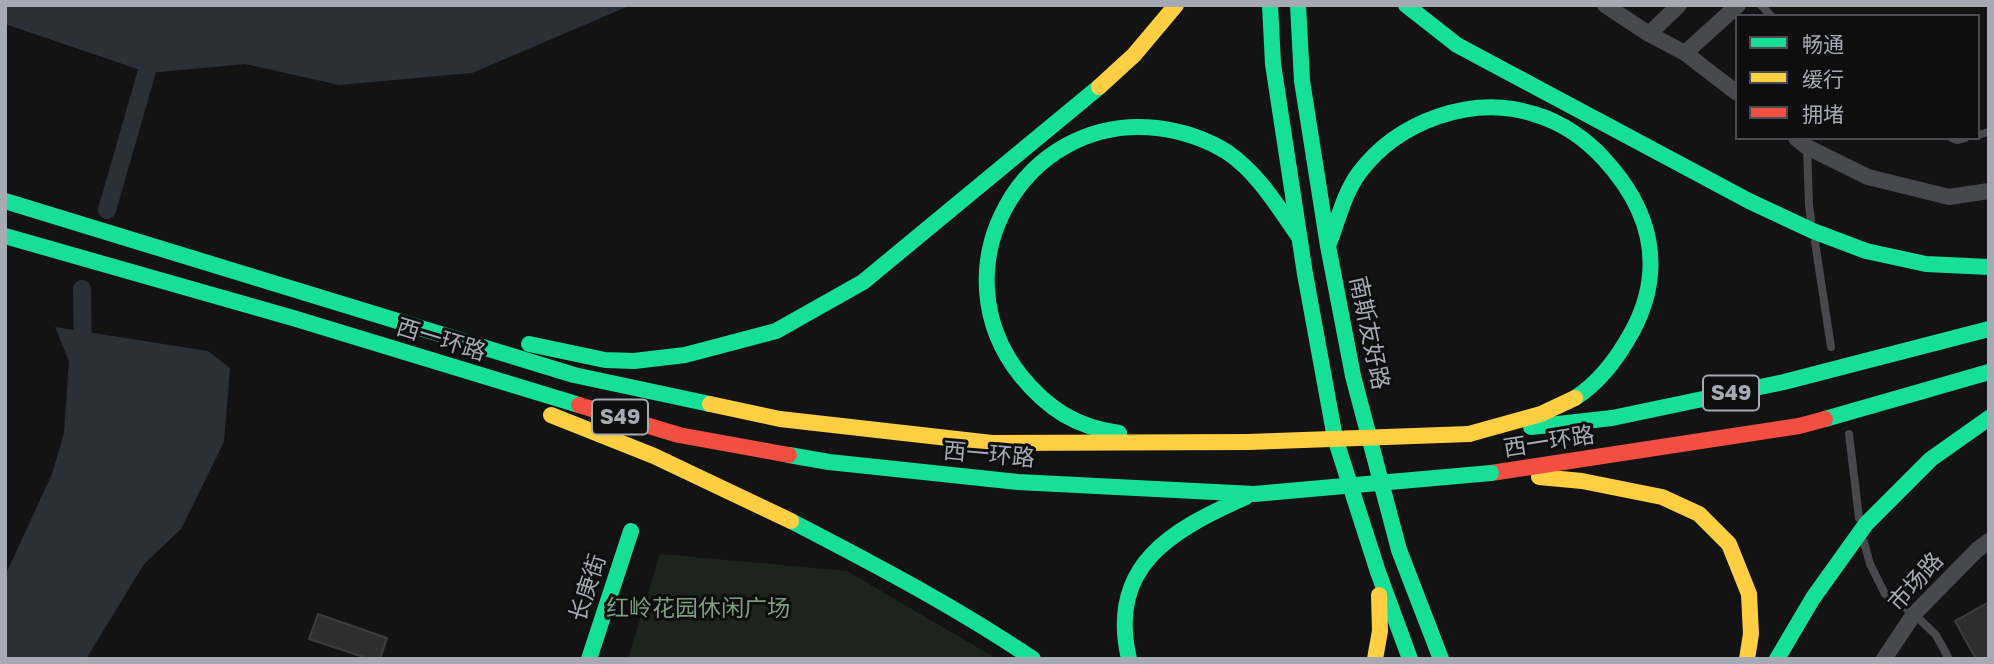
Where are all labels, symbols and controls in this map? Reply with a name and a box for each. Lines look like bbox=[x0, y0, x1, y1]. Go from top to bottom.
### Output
legend bbox=[1735, 14, 1980, 140]
text: 畅通 bbox=[1802, 31, 1844, 57]
text: 缓行 bbox=[1802, 66, 1844, 92]
text: 拥堵 bbox=[1802, 101, 1844, 127]
street label: 南斯友好路 bbox=[1344, 274, 1394, 392]
street label: 西一环路 bbox=[393, 313, 489, 367]
road number: S49 bbox=[1703, 376, 1759, 410]
road number: S49 bbox=[592, 400, 648, 434]
street label: 西一环路 bbox=[1501, 421, 1597, 463]
street label: 西一环路 bbox=[942, 437, 1036, 473]
street label: 市场路 bbox=[1883, 547, 1949, 617]
street label: 长庚街 bbox=[564, 551, 612, 625]
park label: 红岭花园休闲广场 bbox=[606, 595, 790, 623]

